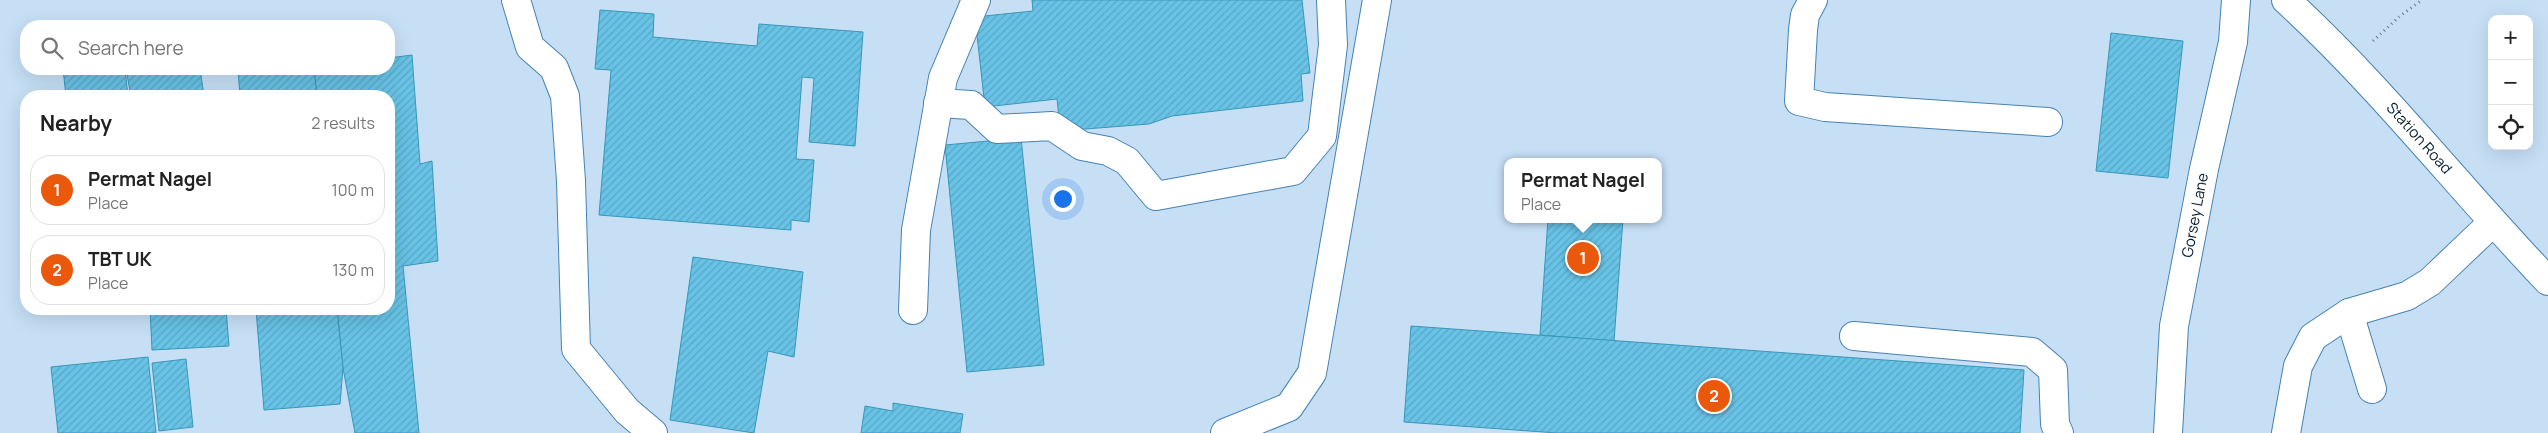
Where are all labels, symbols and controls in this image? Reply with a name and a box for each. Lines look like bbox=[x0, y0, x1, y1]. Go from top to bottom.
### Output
map controls bbox=[2488, 15, 2533, 150]
button: + bbox=[2488, 15, 2533, 60]
search box bbox=[20, 20, 395, 75]
icon: search bbox=[38, 34, 66, 62]
text: Search here bbox=[78, 35, 184, 61]
button: − bbox=[2488, 60, 2533, 105]
street label: Station Road bbox=[2382, 97, 2457, 178]
button: locate bbox=[2488, 105, 2533, 150]
text: Nearby bbox=[40, 109, 112, 137]
text: 2 results bbox=[311, 112, 375, 134]
popup bbox=[1504, 158, 1662, 223]
text: Permat Nagel bbox=[88, 166, 212, 192]
text: Permat Nagel bbox=[1521, 167, 1645, 193]
street label: Gorsey Lane bbox=[2176, 171, 2213, 259]
text: 1 bbox=[53, 179, 61, 201]
text: 100 m bbox=[331, 179, 374, 201]
your location bbox=[1050, 186, 1076, 212]
text: Place bbox=[88, 192, 128, 214]
text: Place bbox=[1521, 193, 1561, 215]
pin: 1 bbox=[1567, 239, 1599, 277]
text: TBT UK bbox=[88, 246, 152, 272]
text: 2 bbox=[52, 259, 62, 281]
text: 130 m bbox=[332, 259, 374, 281]
text: Place bbox=[88, 272, 128, 294]
pin: 2 bbox=[1698, 377, 1730, 415]

